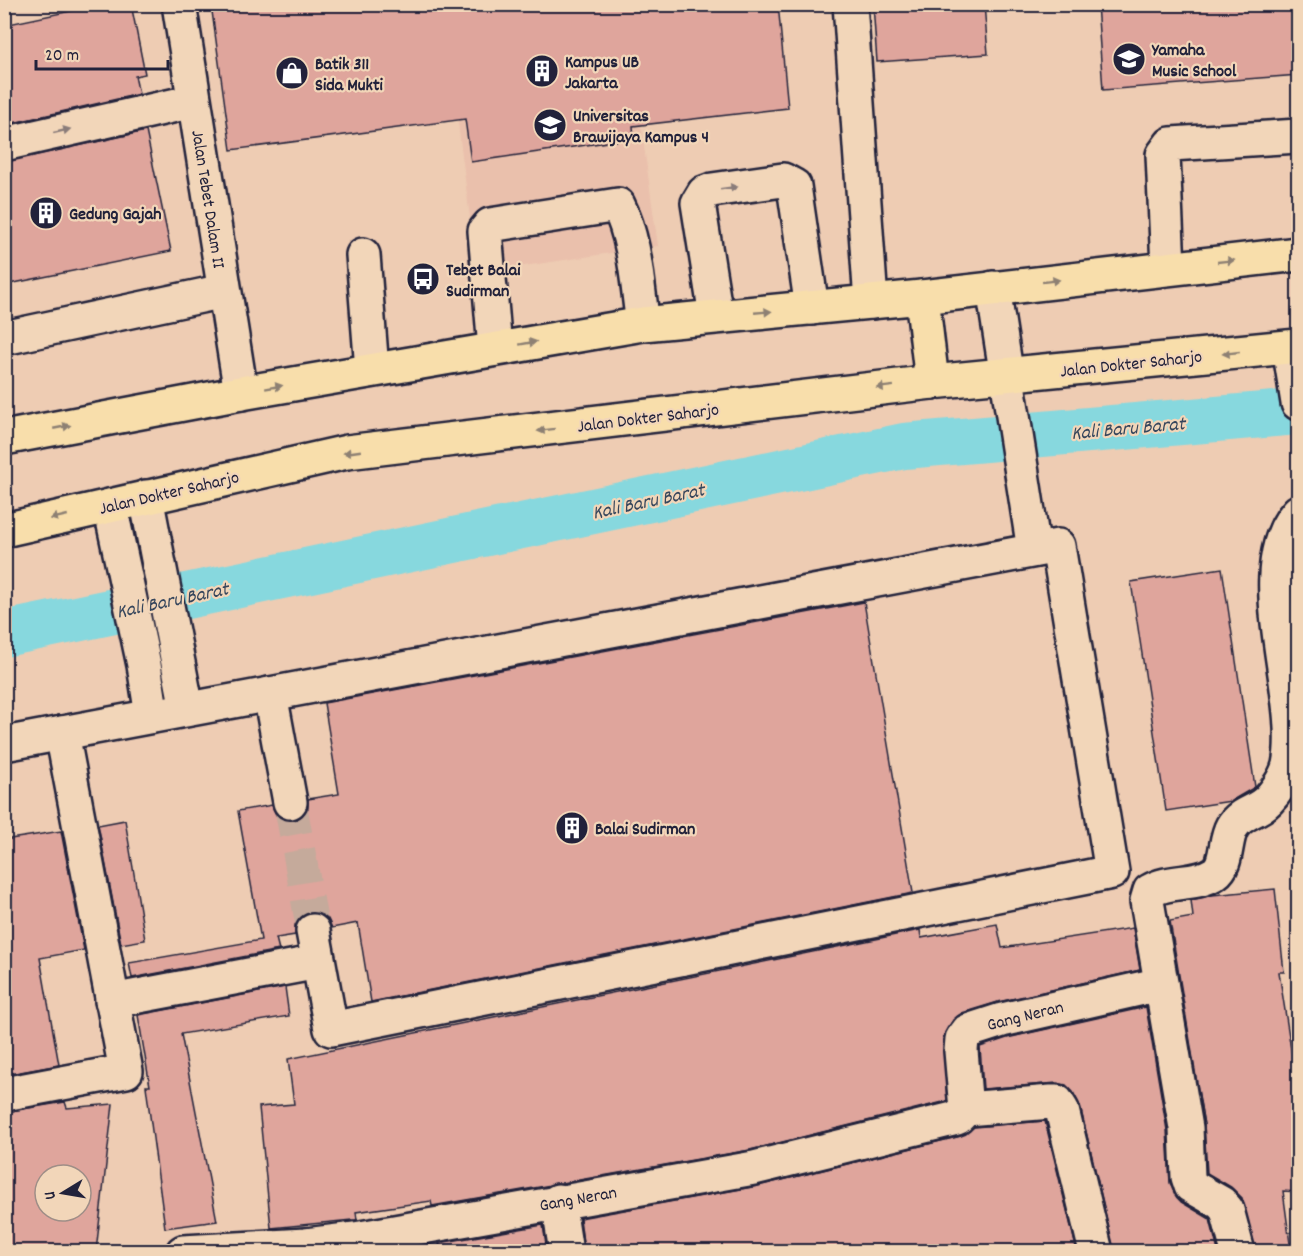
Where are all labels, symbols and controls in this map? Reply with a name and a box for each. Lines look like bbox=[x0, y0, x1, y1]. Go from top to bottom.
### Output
scale bar bbox=[36, 33, 168, 71]
place label: Yamaha Music School bbox=[1151, 39, 1237, 85]
school or university icon: Yamaha Music School bbox=[1111, 41, 1147, 77]
text: 20 m bbox=[45, 44, 79, 69]
place label: Kampus UB Jakarta bbox=[565, 51, 640, 97]
place label: Batik 311 Sida Mukti bbox=[315, 53, 384, 99]
building icon: Kampus UB Jakarta bbox=[524, 53, 560, 89]
shop icon: Batik 311 Sida Mukti bbox=[274, 55, 310, 91]
place label: Universitas Brawijaya Kampus 4 bbox=[573, 105, 709, 151]
school or university icon: Universitas Brawijaya Kampus 4 bbox=[532, 107, 568, 143]
one-way arrow bbox=[52, 126, 71, 135]
street label: Jalan Tebet Dalam II bbox=[183, 128, 230, 271]
one-way arrow bbox=[719, 183, 738, 192]
building icon: Gedung Gajah bbox=[28, 195, 64, 231]
place label: Gedung Gajah bbox=[69, 203, 161, 228]
one-way arrow bbox=[1216, 256, 1235, 266]
place label: Tebet Balai Sudirman bbox=[446, 259, 521, 305]
bus stop icon: Tebet Balai Sudirman bbox=[405, 261, 441, 297]
one-way arrow bbox=[1041, 276, 1060, 286]
one-way arrow bbox=[754, 307, 773, 317]
one-way arrow bbox=[519, 338, 538, 347]
street label: Jalan Dokter Saharjo bbox=[1059, 346, 1204, 385]
one-way arrow bbox=[1221, 348, 1240, 358]
one-way arrow bbox=[265, 382, 284, 391]
one-way arrow bbox=[876, 383, 895, 392]
street label: Jalan Dokter Saharjo bbox=[576, 398, 721, 441]
water label: Kali Baru Barat bbox=[1070, 411, 1188, 449]
one-way arrow bbox=[53, 422, 72, 431]
one-way arrow bbox=[536, 425, 555, 434]
one-way arrow bbox=[342, 447, 361, 456]
street label: Jalan Dokter Saharjo bbox=[97, 466, 242, 523]
water label: Kali Baru Barat bbox=[590, 477, 709, 528]
one-way arrow bbox=[50, 513, 69, 523]
water label: Kali Baru Barat bbox=[114, 576, 233, 627]
building icon: Balai Sudirman bbox=[554, 810, 590, 846]
place label: Balai Sudirman bbox=[595, 818, 695, 843]
street label: Gang Neran bbox=[985, 996, 1067, 1039]
north arrow bbox=[33, 1163, 93, 1223]
street label: Gang Neran bbox=[538, 1181, 619, 1220]
text: U bbox=[39, 1189, 63, 1201]

